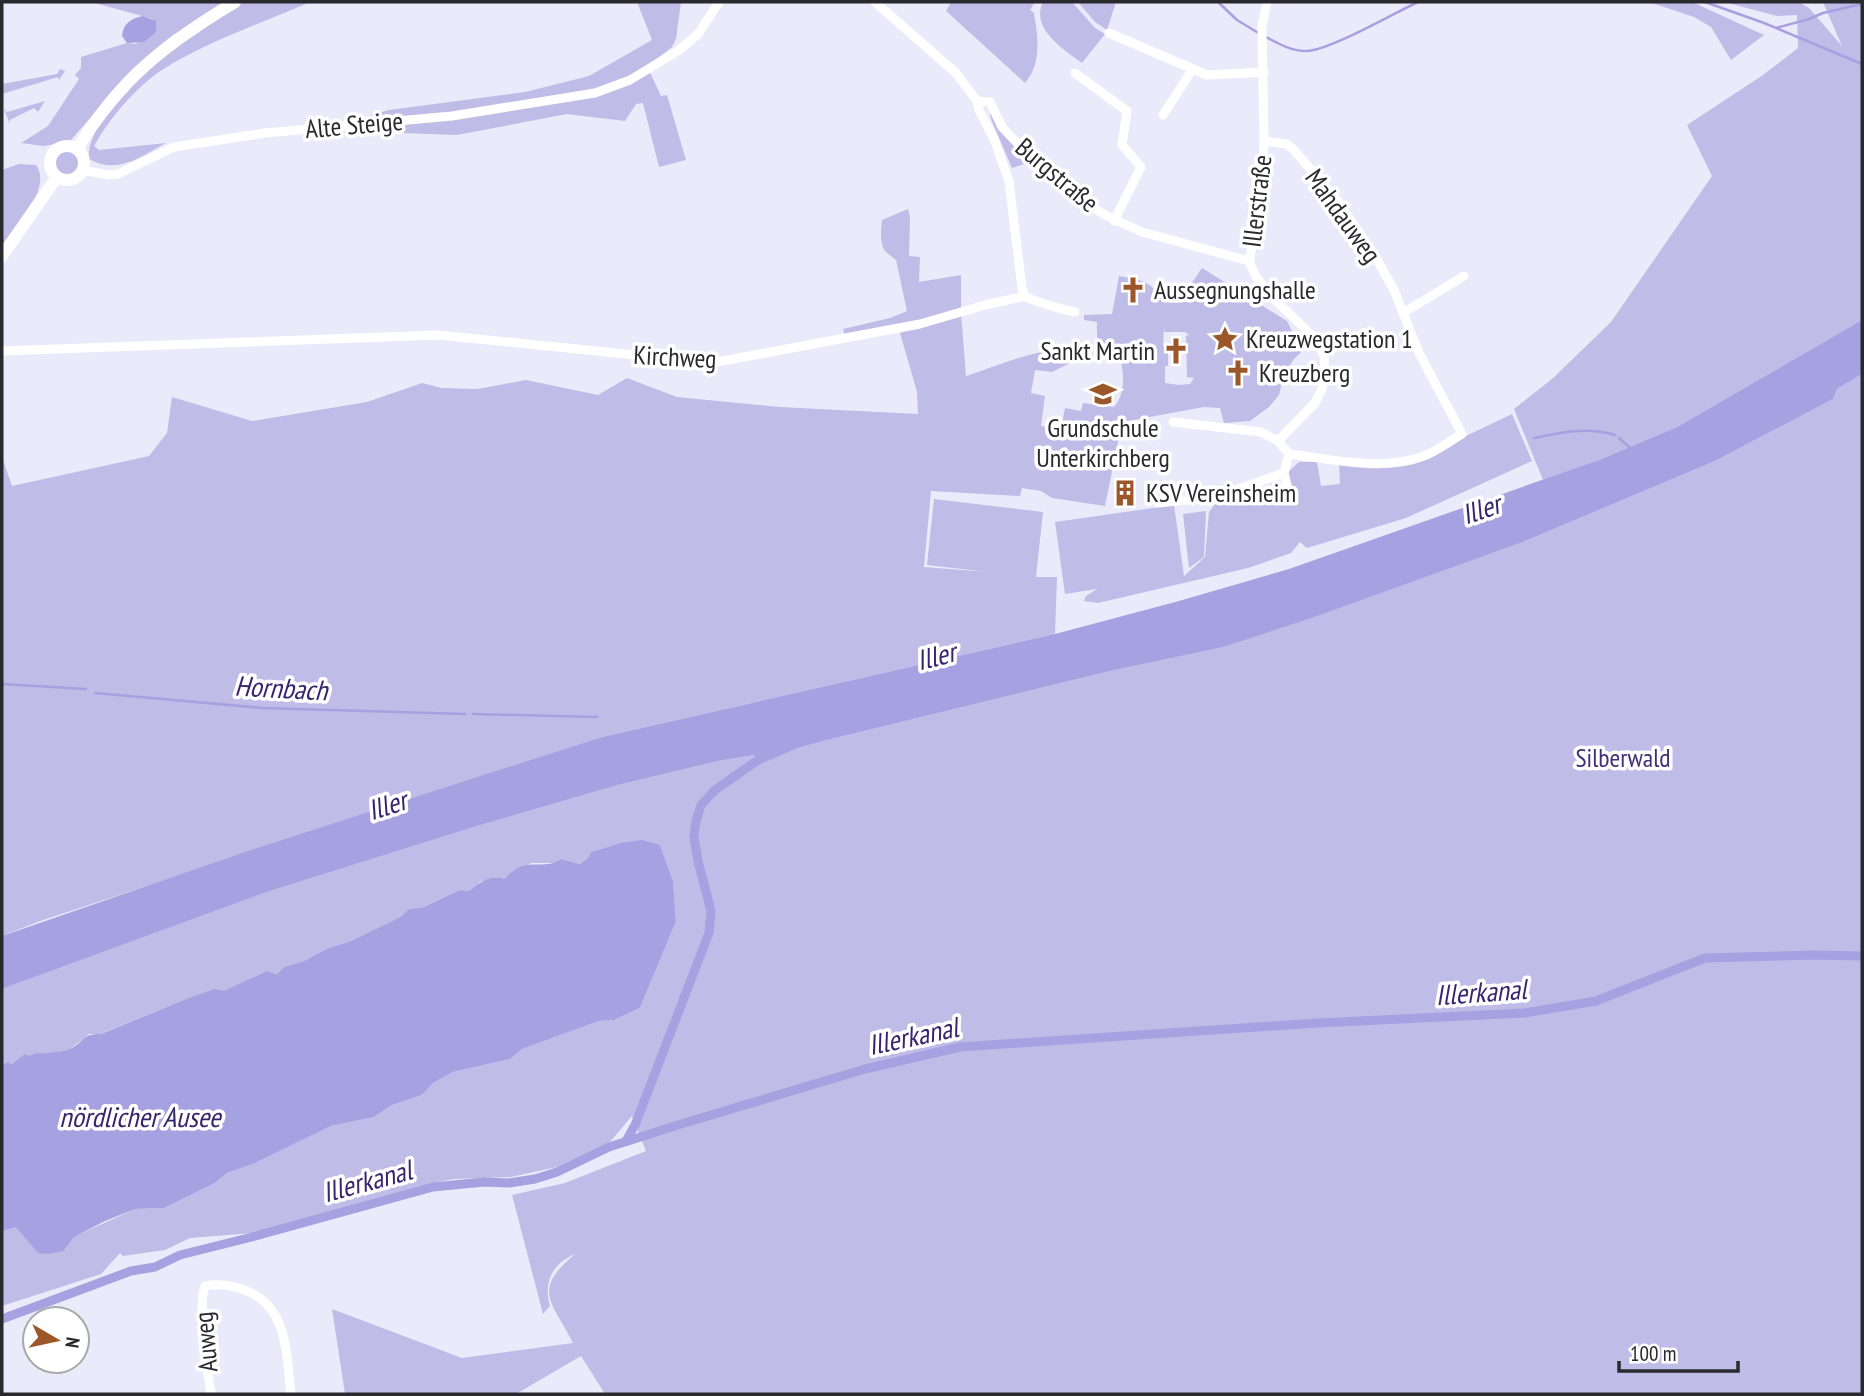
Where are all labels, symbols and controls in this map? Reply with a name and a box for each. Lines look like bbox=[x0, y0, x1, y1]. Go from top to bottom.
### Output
street label: Alte Steige bbox=[304, 104, 404, 145]
street label: Burgstraße bbox=[1009, 130, 1106, 219]
street label: Illerstraße bbox=[1234, 153, 1279, 249]
street label: Mahdauweg bbox=[1298, 162, 1389, 269]
place label: Aussegnungshalle bbox=[1154, 273, 1316, 306]
church icon: Aussegnungshalle bbox=[1118, 275, 1148, 305]
place label: Kreuzwegstation 1 bbox=[1246, 322, 1413, 355]
place icon: Kreuzwegstation 1 bbox=[1210, 324, 1240, 354]
place label: Sankt Martin bbox=[1040, 334, 1155, 367]
church icon: Sankt Martin bbox=[1161, 336, 1191, 366]
street label: Kirchweg bbox=[633, 338, 717, 375]
place label: Kreuzberg bbox=[1259, 356, 1350, 389]
church icon: Kreuzberg bbox=[1223, 358, 1253, 388]
school or university icon: Grundschule Unterkirchberg bbox=[1088, 379, 1118, 409]
place label: Grundschule Unterkirchberg bbox=[1036, 411, 1170, 474]
place label: KSV Vereinsheim bbox=[1146, 476, 1296, 509]
building icon: KSV Vereinsheim bbox=[1110, 478, 1140, 508]
water label: Iller bbox=[1456, 483, 1509, 532]
water label: Iller bbox=[913, 632, 963, 678]
water label: Hornbach bbox=[234, 667, 330, 708]
park label: Silberwald bbox=[1575, 741, 1671, 774]
water label: Iller bbox=[363, 780, 415, 828]
water label: Illerkanal bbox=[1434, 970, 1530, 1013]
water label: Illerkanal bbox=[865, 1007, 964, 1063]
water label: nördlicher Ausee bbox=[59, 1098, 223, 1135]
water label: Illerkanal bbox=[318, 1150, 418, 1210]
north arrow bbox=[21, 1305, 91, 1375]
street label: Auweg bbox=[186, 1310, 225, 1374]
scale bar bbox=[1619, 1330, 1738, 1374]
text: N bbox=[60, 1336, 85, 1350]
text: 100 m bbox=[1630, 1340, 1676, 1367]

